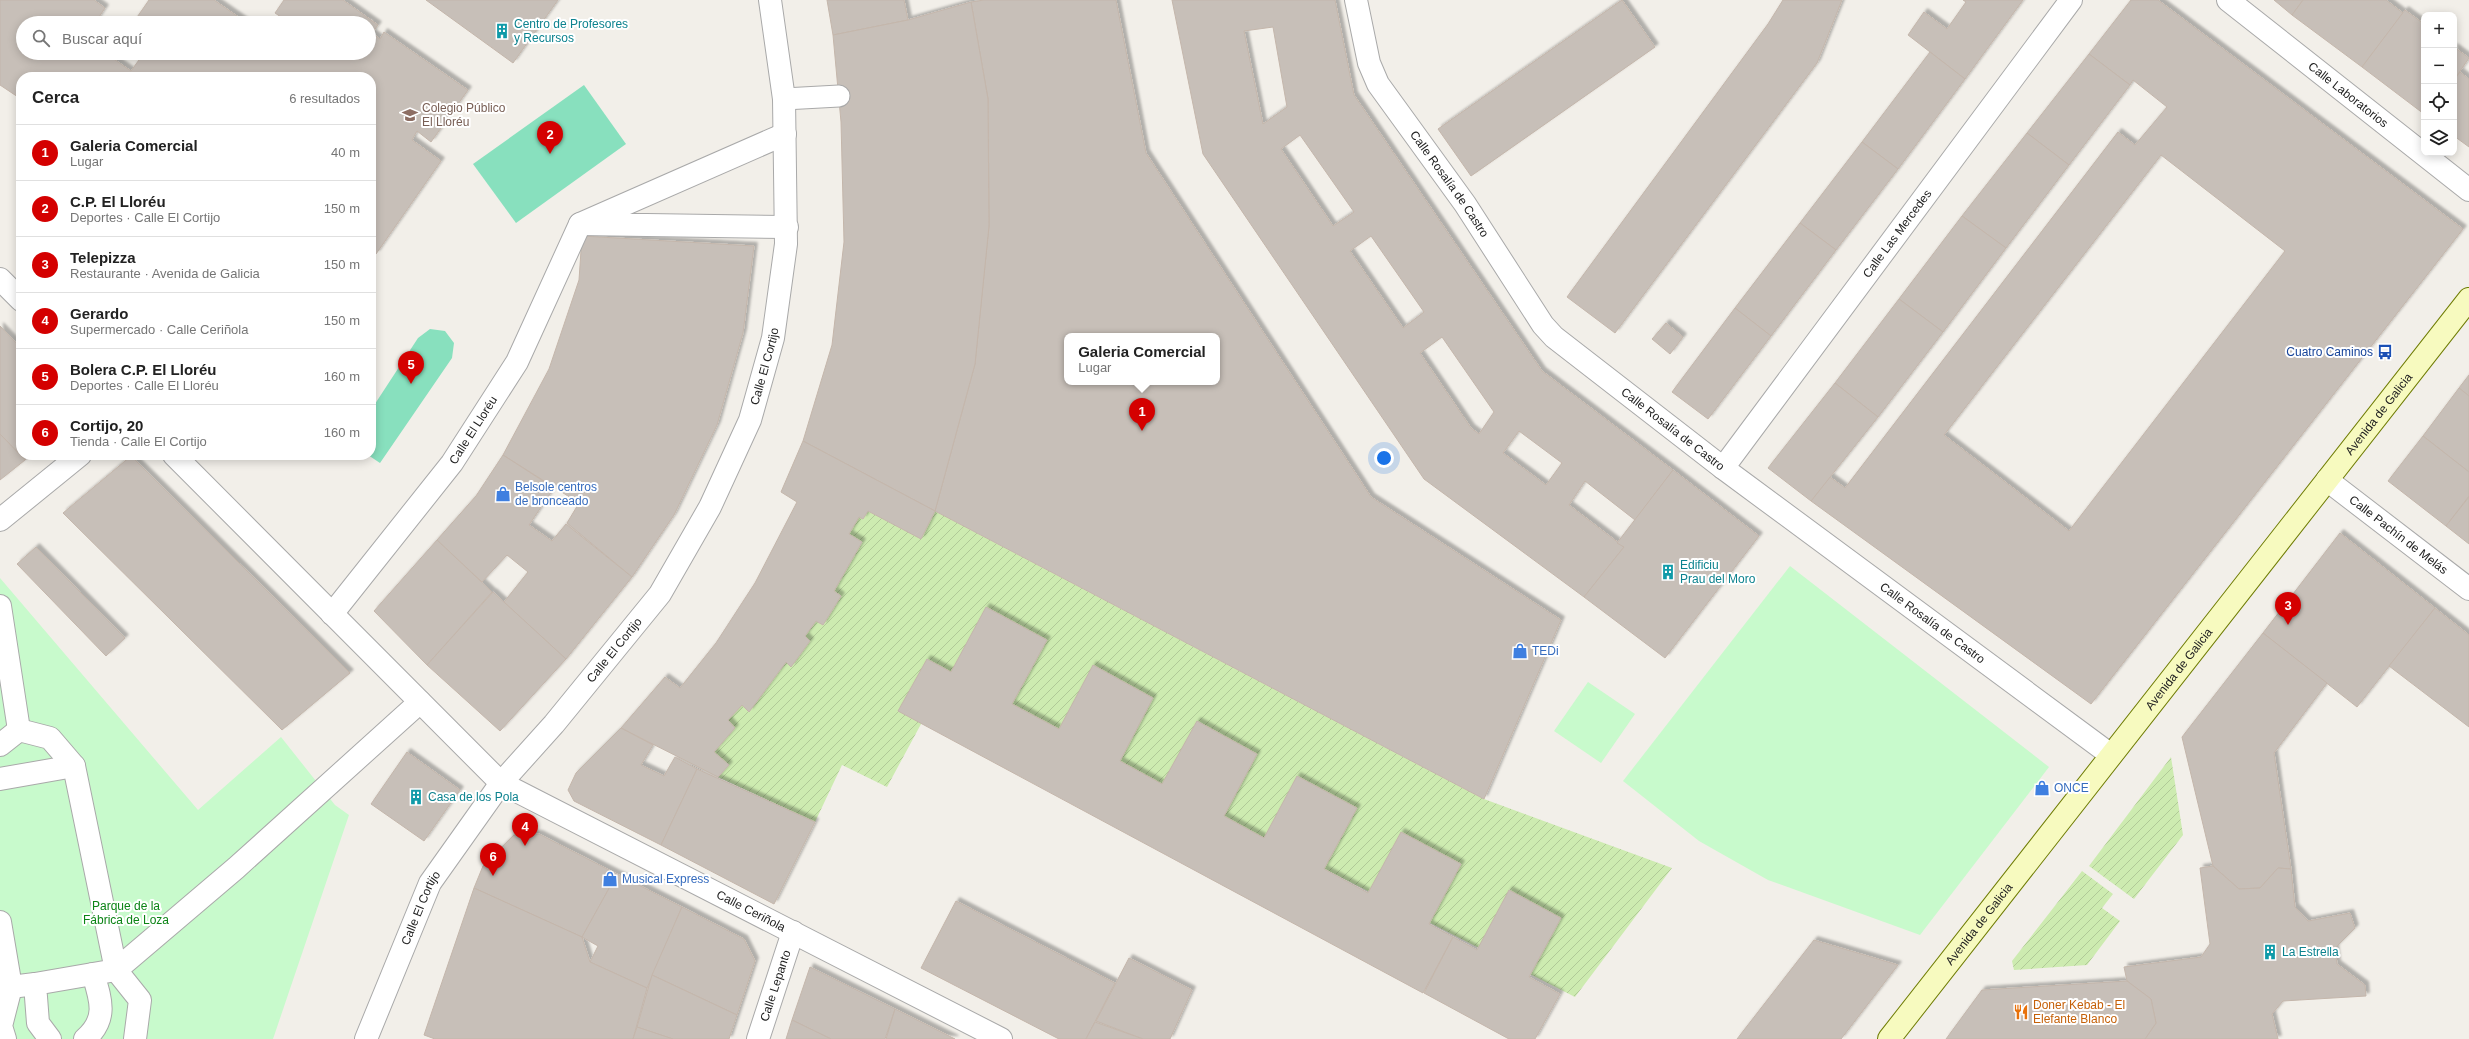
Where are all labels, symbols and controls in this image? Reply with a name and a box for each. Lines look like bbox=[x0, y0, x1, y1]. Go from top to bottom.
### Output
map controls bbox=[2421, 12, 2457, 156]
button: + bbox=[2421, 12, 2457, 48]
search box bbox=[16, 16, 376, 60]
place label: Centro de Profesores y Recursos bbox=[514, 17, 628, 45]
building icon: Centro de Profesores y Recursos bbox=[493, 22, 511, 40]
icon: search bbox=[30, 27, 52, 49]
text: Buscar aquí bbox=[62, 30, 142, 47]
button: − bbox=[2421, 48, 2457, 84]
street label: Calle Laboratorios bbox=[2306, 59, 2391, 130]
button: locate bbox=[2421, 84, 2457, 120]
text: Cerca bbox=[32, 88, 79, 107]
text: 6 resultados bbox=[289, 91, 360, 106]
place label: Colegio Público El Lloréu bbox=[422, 101, 506, 129]
school or university icon: Colegio Público El Lloréu bbox=[401, 106, 419, 124]
button: layers bbox=[2421, 120, 2457, 156]
pin: 2 bbox=[537, 121, 563, 154]
street label: Calle Rosalía de Castro bbox=[1407, 128, 1492, 240]
text: Galeria Comercial bbox=[70, 137, 198, 154]
text: 1 bbox=[41, 145, 49, 160]
text: 40 m bbox=[331, 145, 360, 160]
text: Lugar bbox=[70, 154, 103, 169]
street label: Calle Las Mercedes bbox=[1860, 187, 1935, 280]
text: C.P. El Lloréu bbox=[70, 193, 166, 210]
text: 2 bbox=[41, 201, 49, 216]
text: 150 m bbox=[324, 201, 360, 216]
text: Deportes · Calle El Cortijo bbox=[70, 210, 220, 225]
text: Telepizza bbox=[70, 249, 136, 266]
text: 3 bbox=[41, 257, 49, 272]
text: 150 m bbox=[324, 257, 360, 272]
text: Restaurante · Avenida de Galicia bbox=[70, 266, 260, 281]
text: Gerardo bbox=[70, 305, 128, 322]
text: 4 bbox=[41, 313, 49, 328]
text: 150 m bbox=[324, 313, 360, 328]
text: Supermercado · Calle Ceriñola bbox=[70, 322, 248, 337]
street label: Calle El Cortijo bbox=[748, 327, 781, 407]
popup bbox=[1064, 333, 1220, 385]
text: Galeria Comercial bbox=[1078, 343, 1206, 360]
bus stop icon: Cuatro Caminos bbox=[2376, 343, 2394, 361]
place label: Cuatro Caminos bbox=[2286, 345, 2373, 359]
pin: 5 bbox=[398, 351, 424, 384]
text: Lugar bbox=[1078, 360, 1111, 375]
text: Bolera C.P. El Lloréu bbox=[70, 361, 216, 378]
text: 5 bbox=[41, 369, 49, 384]
text: 160 m bbox=[324, 369, 360, 384]
street label: Avenida de Galicia bbox=[2342, 370, 2415, 458]
text: Deportes · Calle El Lloréu bbox=[70, 378, 219, 393]
street label: Calle Rosalía de Castro bbox=[1618, 385, 1728, 474]
street label: Calle El Lloréu bbox=[446, 393, 500, 467]
pin: 1 bbox=[1129, 398, 1155, 431]
text: Cortijo, 20 bbox=[70, 417, 143, 434]
text: 6 bbox=[41, 425, 49, 440]
text: 160 m bbox=[324, 425, 360, 440]
text: Tienda · Calle El Cortijo bbox=[70, 434, 207, 449]
your location bbox=[1374, 448, 1394, 468]
place label: Belsole centros de bronceado bbox=[515, 480, 597, 508]
shop icon: Belsole centros de bronceado bbox=[494, 485, 512, 503]
street label: Calle Pachín de Melás bbox=[2346, 493, 2450, 577]
place label: Edificiu Prau del Moro bbox=[1680, 558, 1756, 586]
building icon: Edificiu Prau del Moro bbox=[1659, 563, 1677, 581]
street label: Calle Rosalía de Castro bbox=[1877, 580, 1988, 666]
pin: 3 bbox=[2275, 592, 2301, 625]
street label: Calle El Cortijo bbox=[584, 615, 645, 685]
street label: Avenida de Galicia bbox=[2143, 625, 2215, 713]
shop icon: TEDi bbox=[1511, 642, 1529, 660]
place label: TEDi bbox=[1532, 644, 1559, 658]
shop icon: ONCE bbox=[2033, 779, 2051, 797]
place label: ONCE bbox=[2054, 781, 2089, 795]
building icon: Casa de los Pola bbox=[407, 788, 425, 806]
place label: Casa de los Pola bbox=[428, 790, 519, 804]
pin: 4 bbox=[512, 813, 538, 846]
pin: 6 bbox=[480, 843, 506, 876]
street label: Calle El Cortijo bbox=[398, 868, 443, 947]
shop icon: Musical Express bbox=[601, 870, 619, 888]
place label: Musical Express bbox=[622, 872, 709, 886]
street label: Avenida de Galicia bbox=[1943, 880, 2016, 968]
street label: Calle Ceriñola bbox=[714, 888, 788, 935]
park label: Parque de la Fábrica de Loza bbox=[83, 899, 169, 927]
building icon: La Estrella bbox=[2261, 943, 2279, 961]
place label: La Estrella bbox=[2282, 945, 2339, 959]
street label: Calle Lepanto bbox=[757, 948, 794, 1023]
place label: Doner Kebab - El Elefante Blanco bbox=[2033, 998, 2125, 1026]
restaurant icon: Doner Kebab - El Elefante Blanco bbox=[2012, 1003, 2030, 1021]

